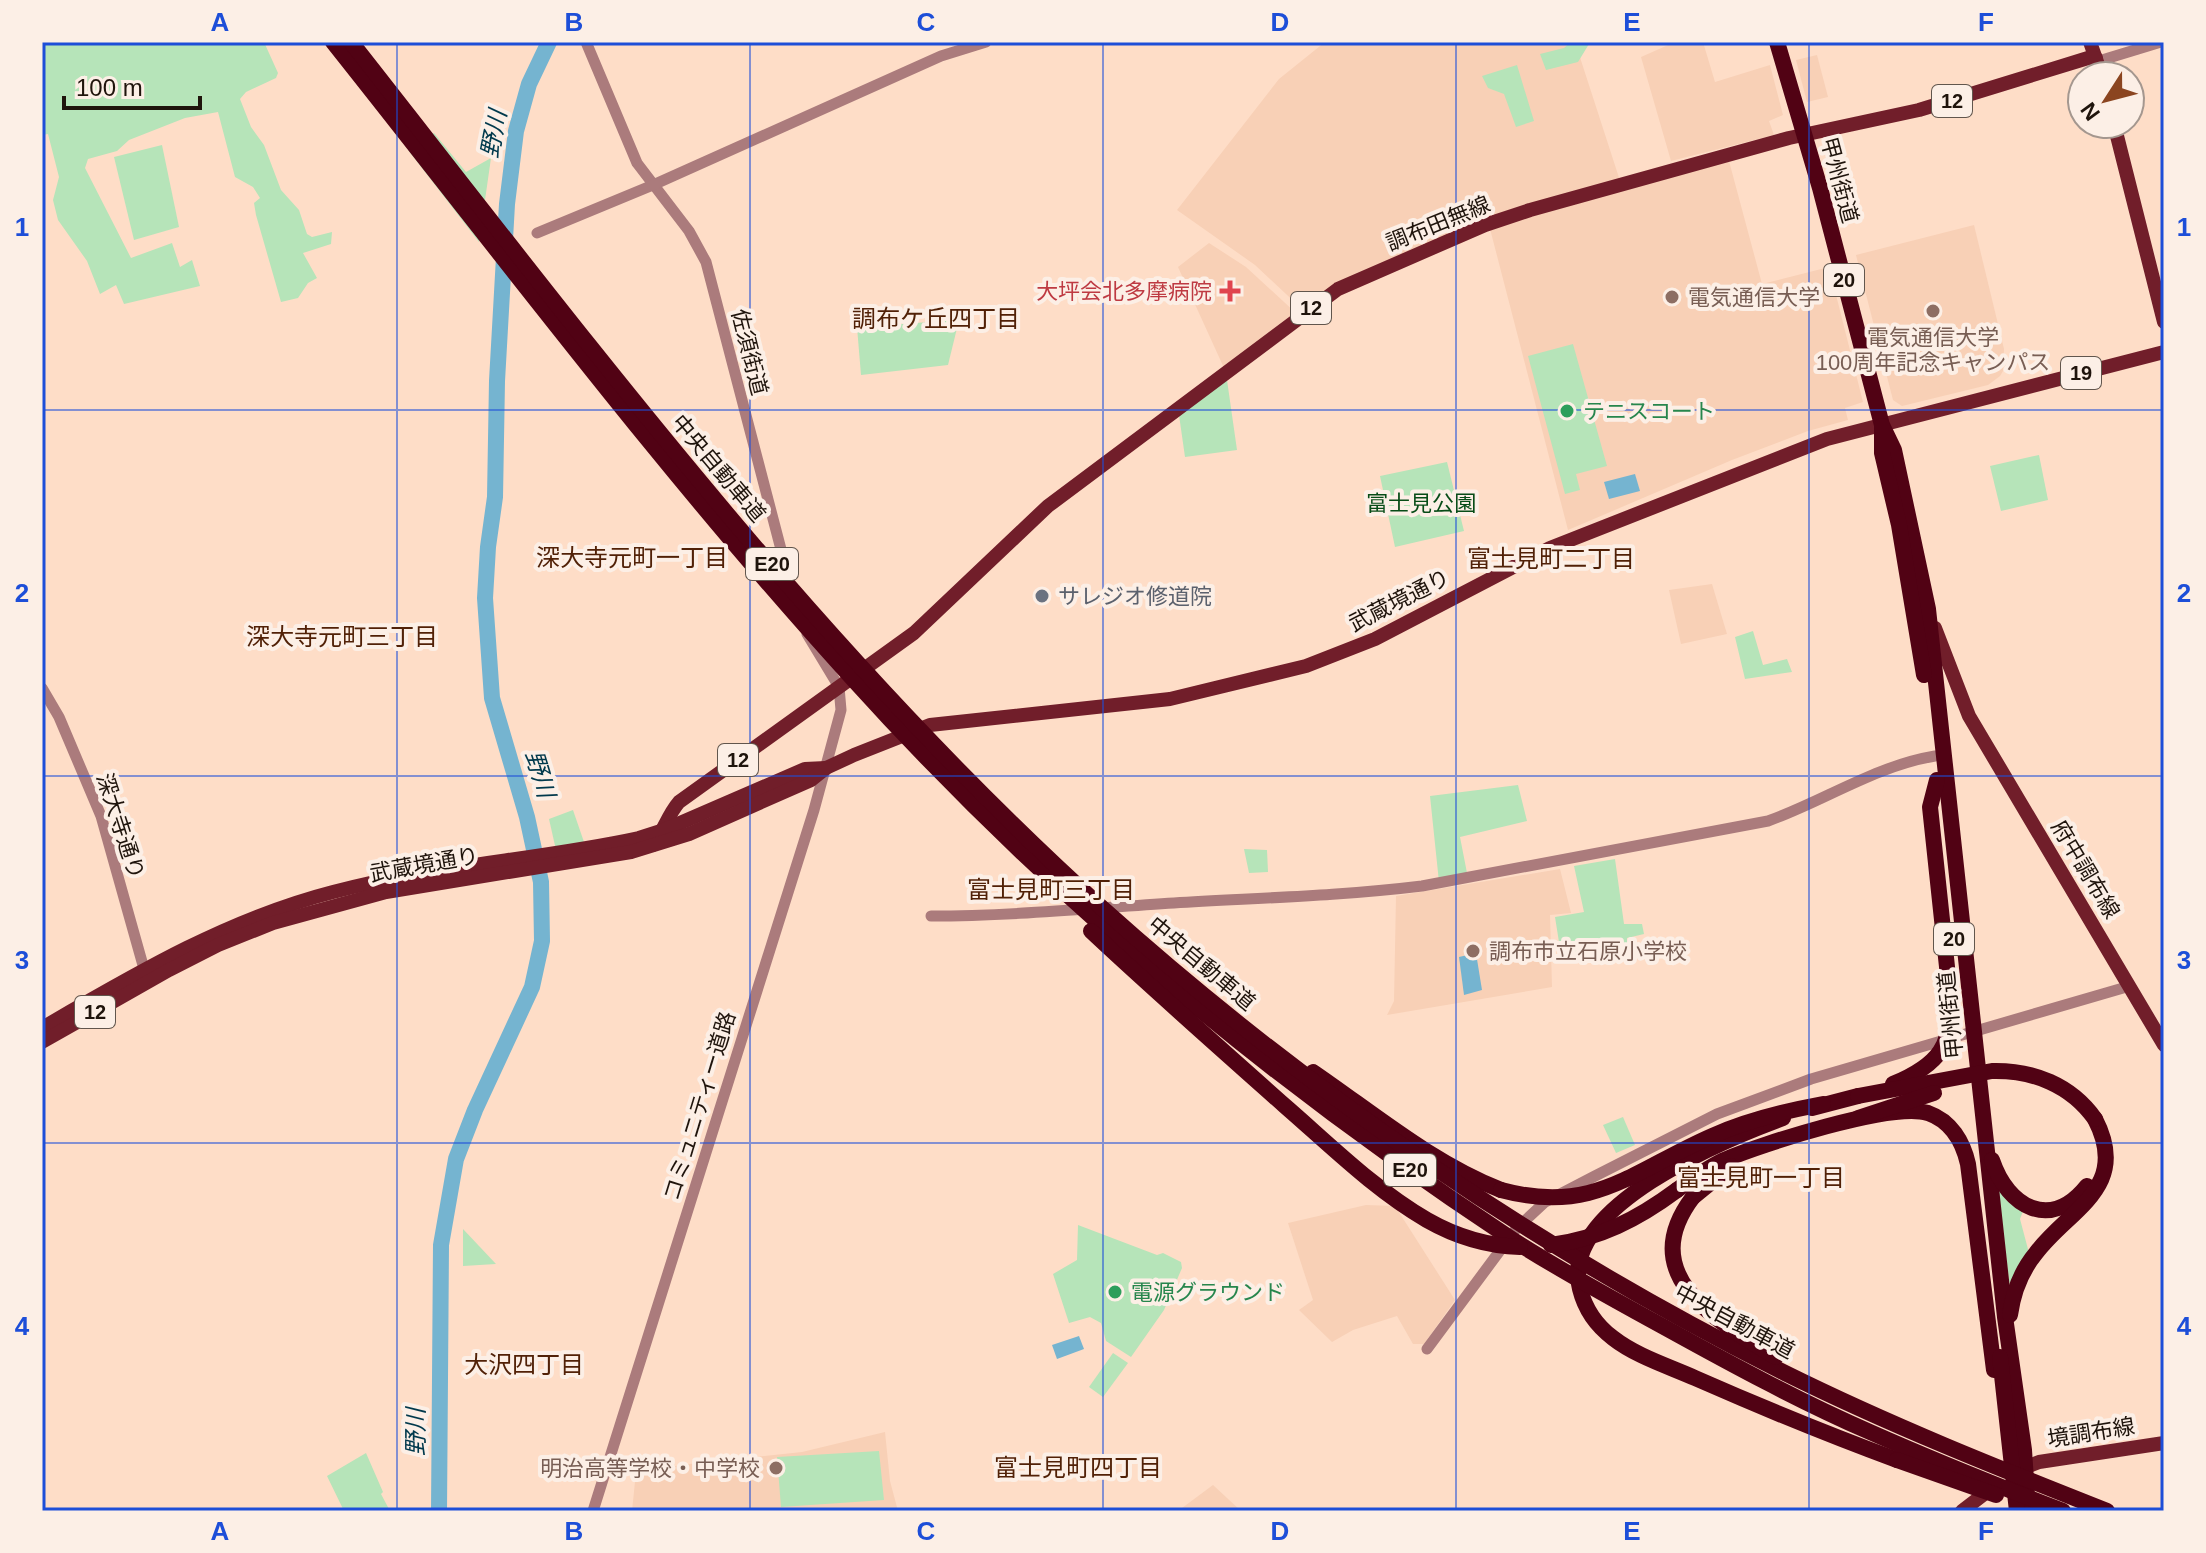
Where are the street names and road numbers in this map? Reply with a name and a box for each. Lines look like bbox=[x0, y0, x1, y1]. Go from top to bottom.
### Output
road number: 12 bbox=[1932, 85, 1972, 117]
street label: 甲州街道 bbox=[1816, 134, 1863, 226]
street label: 調布田無線 bbox=[1383, 191, 1494, 256]
road number: 20 bbox=[1824, 264, 1864, 296]
road number: 12 bbox=[1291, 292, 1331, 324]
street label: 佐須街道 bbox=[727, 306, 772, 398]
road number: 19 bbox=[2061, 357, 2101, 389]
street label: 中央自動車道 bbox=[667, 410, 771, 527]
road number: E20 bbox=[746, 548, 798, 580]
street label: 武蔵境通り bbox=[1345, 564, 1454, 637]
road number: 12 bbox=[718, 744, 758, 776]
street label: 深大寺通り bbox=[92, 770, 149, 882]
street label: 府中調布線 bbox=[2047, 816, 2125, 923]
street label: 武蔵境通り bbox=[368, 843, 480, 886]
street label: 中央自動車道 bbox=[1143, 911, 1260, 1015]
road number: 20 bbox=[1934, 923, 1974, 955]
street label: 甲州街道 bbox=[1933, 970, 1968, 1060]
road number: 12 bbox=[75, 996, 115, 1028]
street label: コミュニティー道路 bbox=[659, 1008, 740, 1204]
road number: E20 bbox=[1384, 1154, 1436, 1186]
street label: 中央自動車道 bbox=[1671, 1279, 1799, 1363]
street label: 境調布線 bbox=[2046, 1413, 2136, 1452]

